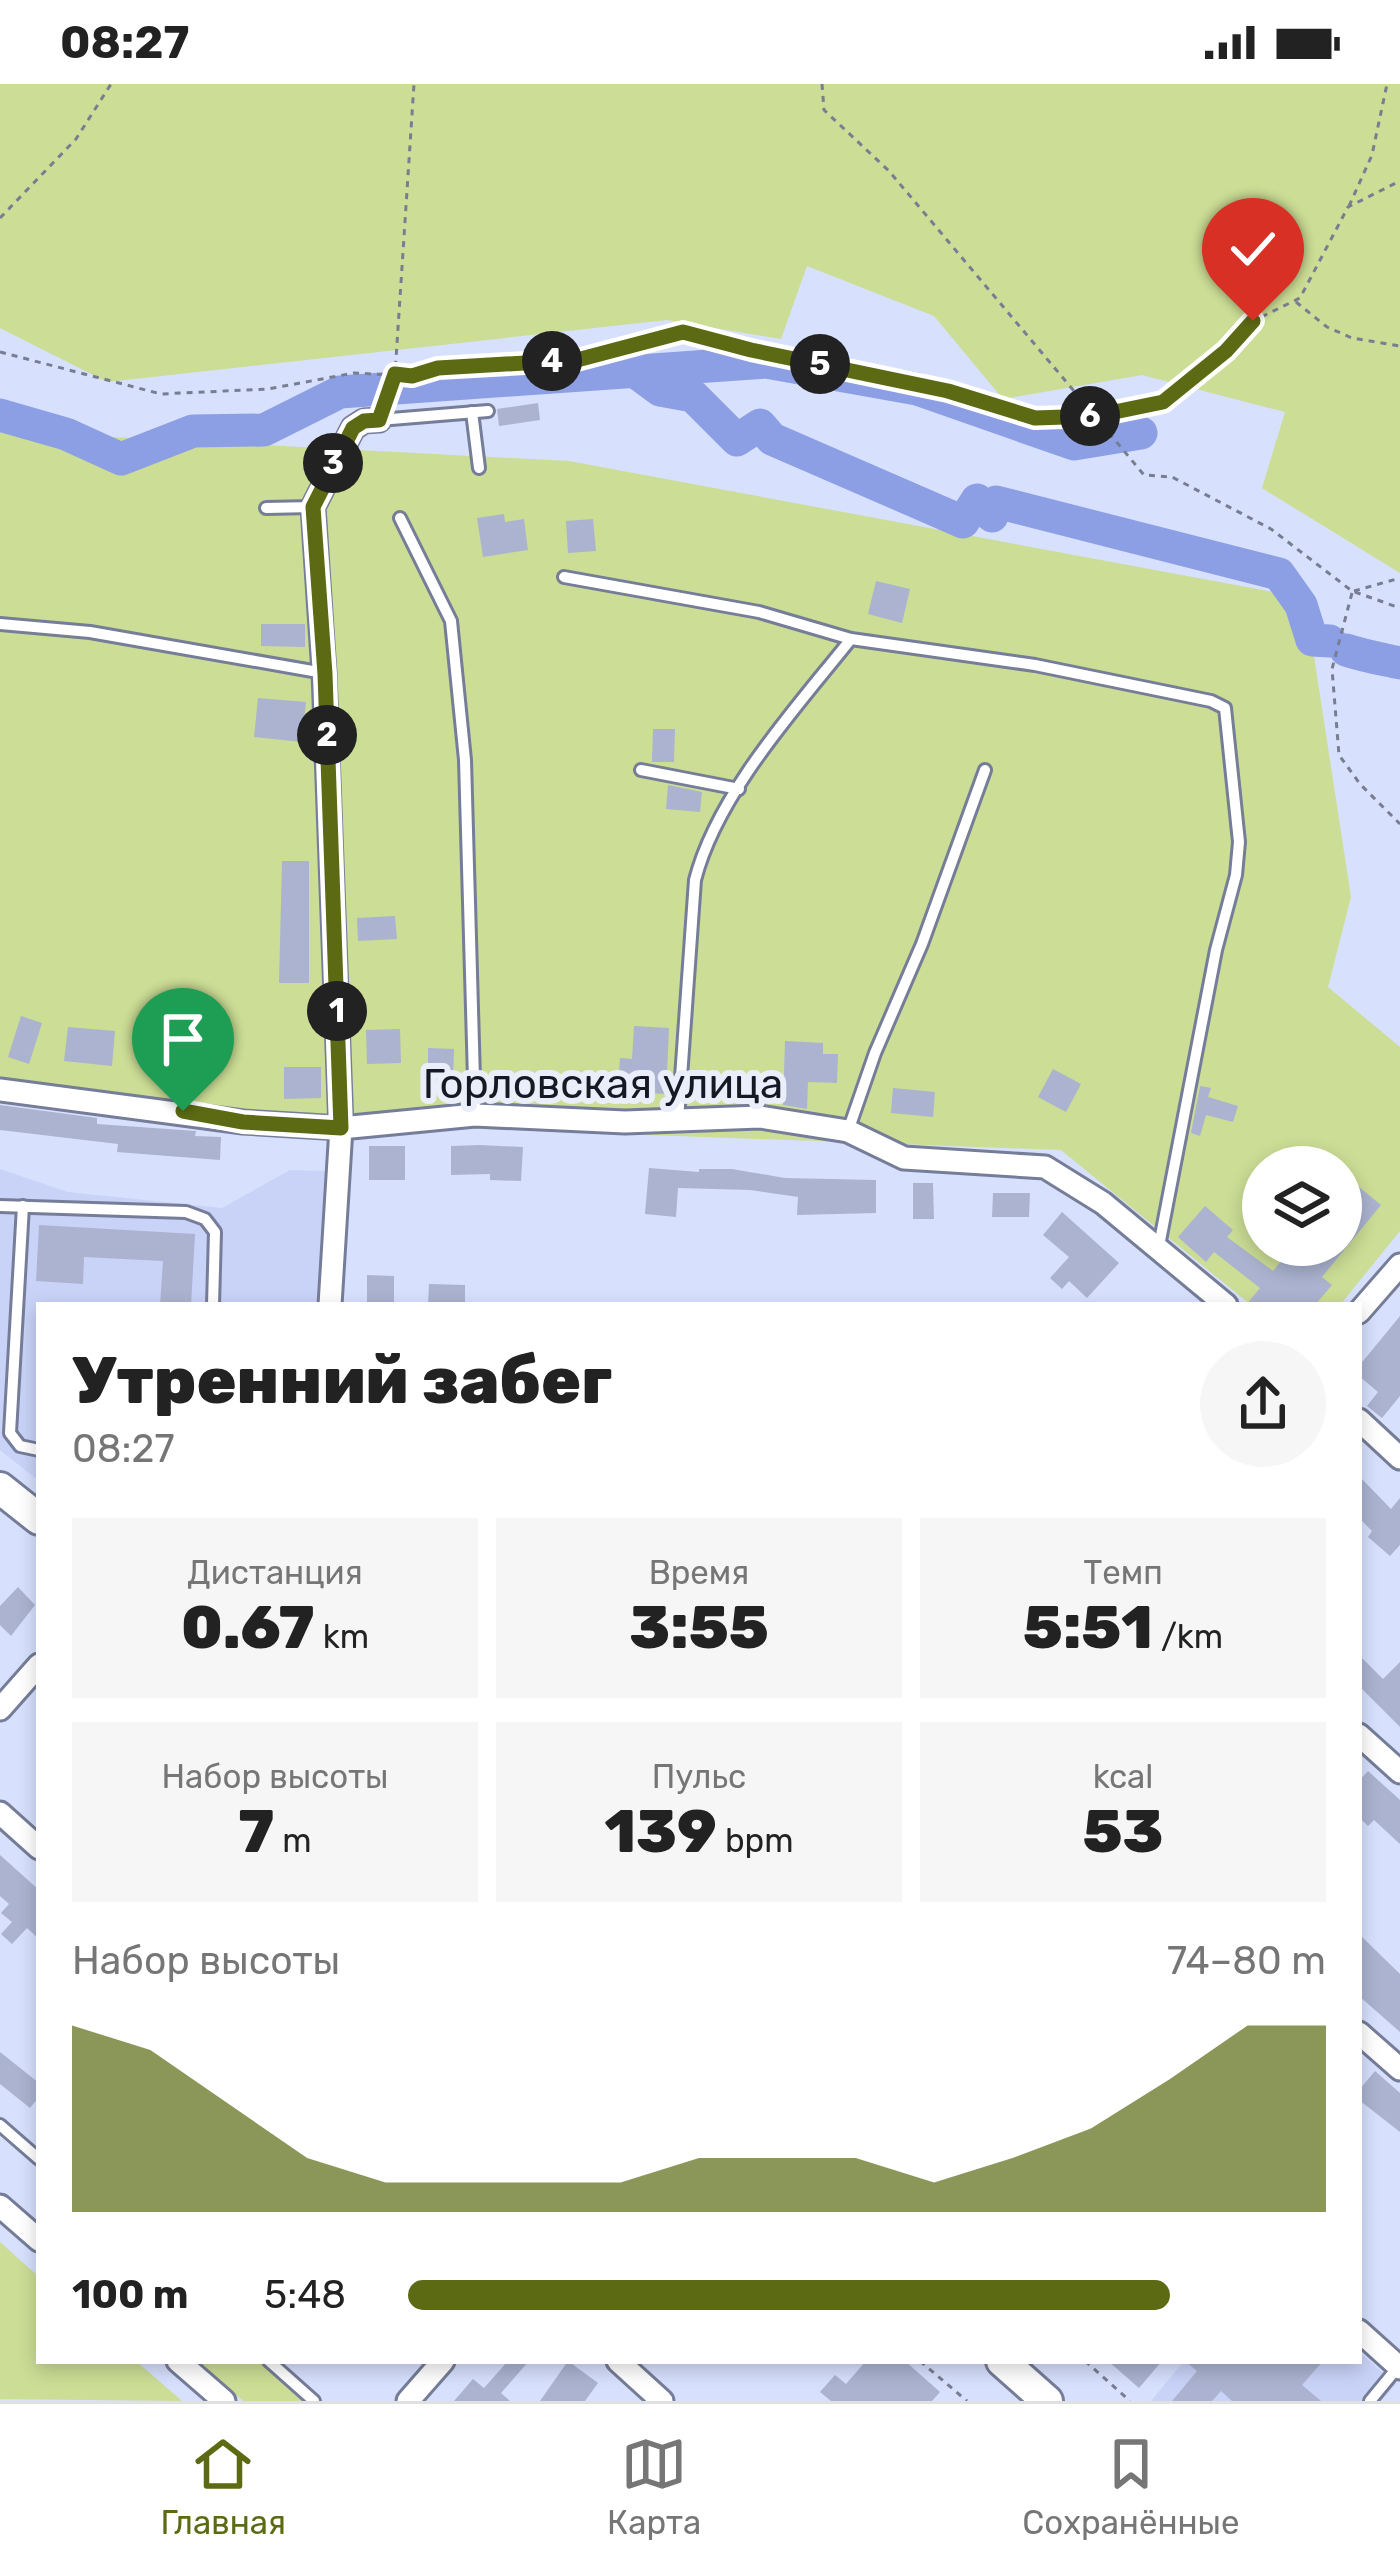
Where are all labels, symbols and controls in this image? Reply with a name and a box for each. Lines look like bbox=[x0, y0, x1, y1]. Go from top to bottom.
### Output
text: 08:27 bbox=[60, 16, 189, 69]
pin bbox=[1202, 198, 1304, 321]
icon: check bbox=[1220, 216, 1286, 282]
pin: 4 bbox=[522, 331, 582, 391]
pin: 5 bbox=[790, 334, 850, 394]
text: 4 bbox=[541, 341, 563, 380]
text: 5 bbox=[809, 344, 831, 383]
pin: 6 bbox=[1060, 386, 1120, 446]
text: 6 bbox=[1079, 396, 1101, 435]
pin: 3 bbox=[303, 433, 363, 493]
text: 3 bbox=[322, 443, 344, 482]
pin: 2 bbox=[297, 705, 357, 765]
text: 2 bbox=[316, 715, 338, 754]
pin: 1 bbox=[307, 981, 367, 1041]
pin bbox=[132, 988, 234, 1111]
text: 1 bbox=[329, 991, 345, 1030]
icon: arrive bbox=[150, 1006, 216, 1072]
street label: Горловская улица bbox=[423, 1059, 783, 1109]
map controls bbox=[1242, 1146, 1362, 1266]
button: layers bbox=[1242, 1146, 1362, 1266]
text: Утренний забег bbox=[72, 1341, 612, 1420]
button: share bbox=[1200, 1341, 1326, 1467]
text: 08:27 bbox=[72, 1426, 174, 1472]
text: Дистанция bbox=[187, 1553, 363, 1592]
text: Время bbox=[649, 1553, 749, 1592]
text: Темп bbox=[1083, 1553, 1163, 1592]
text: 0.67 bbox=[181, 1592, 315, 1663]
text: 3:55 bbox=[629, 1592, 769, 1663]
text: 5:51 bbox=[1023, 1592, 1153, 1663]
text: km bbox=[315, 1617, 369, 1656]
text: /km bbox=[1153, 1617, 1223, 1656]
text: Набор высоты bbox=[162, 1757, 388, 1796]
text: Пульс bbox=[652, 1757, 746, 1796]
text: kcal bbox=[1093, 1757, 1153, 1796]
text: 7 bbox=[238, 1796, 274, 1867]
text: 139 bbox=[604, 1796, 717, 1867]
text: 53 bbox=[1082, 1796, 1164, 1867]
text: m bbox=[274, 1821, 312, 1860]
text: bpm bbox=[717, 1821, 794, 1860]
text: Набор высоты bbox=[72, 1938, 340, 1984]
text: 74–80 m bbox=[1167, 1938, 1326, 1984]
text: 100 m bbox=[72, 2272, 188, 2318]
text: 5:48 bbox=[264, 2272, 346, 2318]
tab: Главная bbox=[161, 2431, 286, 2542]
tab: Карта bbox=[607, 2431, 701, 2542]
tab: Сохранённые bbox=[1022, 2431, 1239, 2542]

